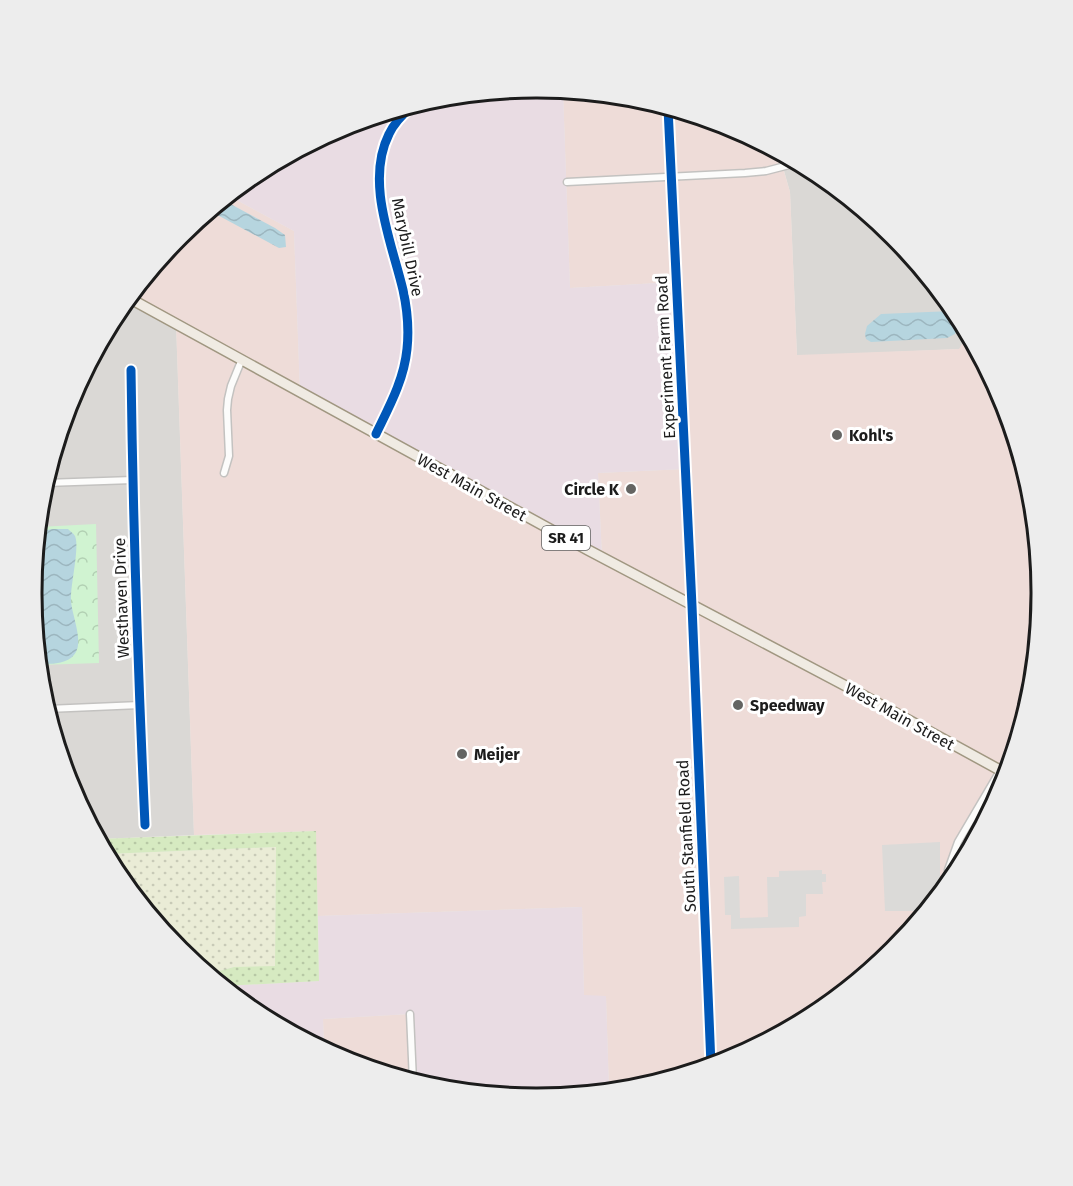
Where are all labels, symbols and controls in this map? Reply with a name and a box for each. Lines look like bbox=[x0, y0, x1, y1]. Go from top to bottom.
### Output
street label: Marybill Drive bbox=[388, 196, 427, 298]
street label: Experiment Farm Road bbox=[652, 275, 679, 439]
place label: Kohl's bbox=[849, 426, 894, 445]
marker: Kohl's bbox=[830, 428, 844, 442]
street label: West Main Street bbox=[414, 450, 530, 525]
place label: Circle K bbox=[564, 480, 620, 499]
marker: Circle K bbox=[624, 482, 638, 496]
road number: SR 41 bbox=[542, 526, 590, 550]
street label: Westhaven Drive bbox=[110, 537, 133, 659]
street label: West Main Street bbox=[842, 679, 958, 754]
place label: Speedway bbox=[750, 696, 825, 715]
marker: Speedway bbox=[731, 698, 745, 712]
place label: Meijer bbox=[474, 745, 520, 764]
marker: Meijer bbox=[455, 747, 469, 761]
street label: South Stanfield Road bbox=[673, 759, 700, 913]

